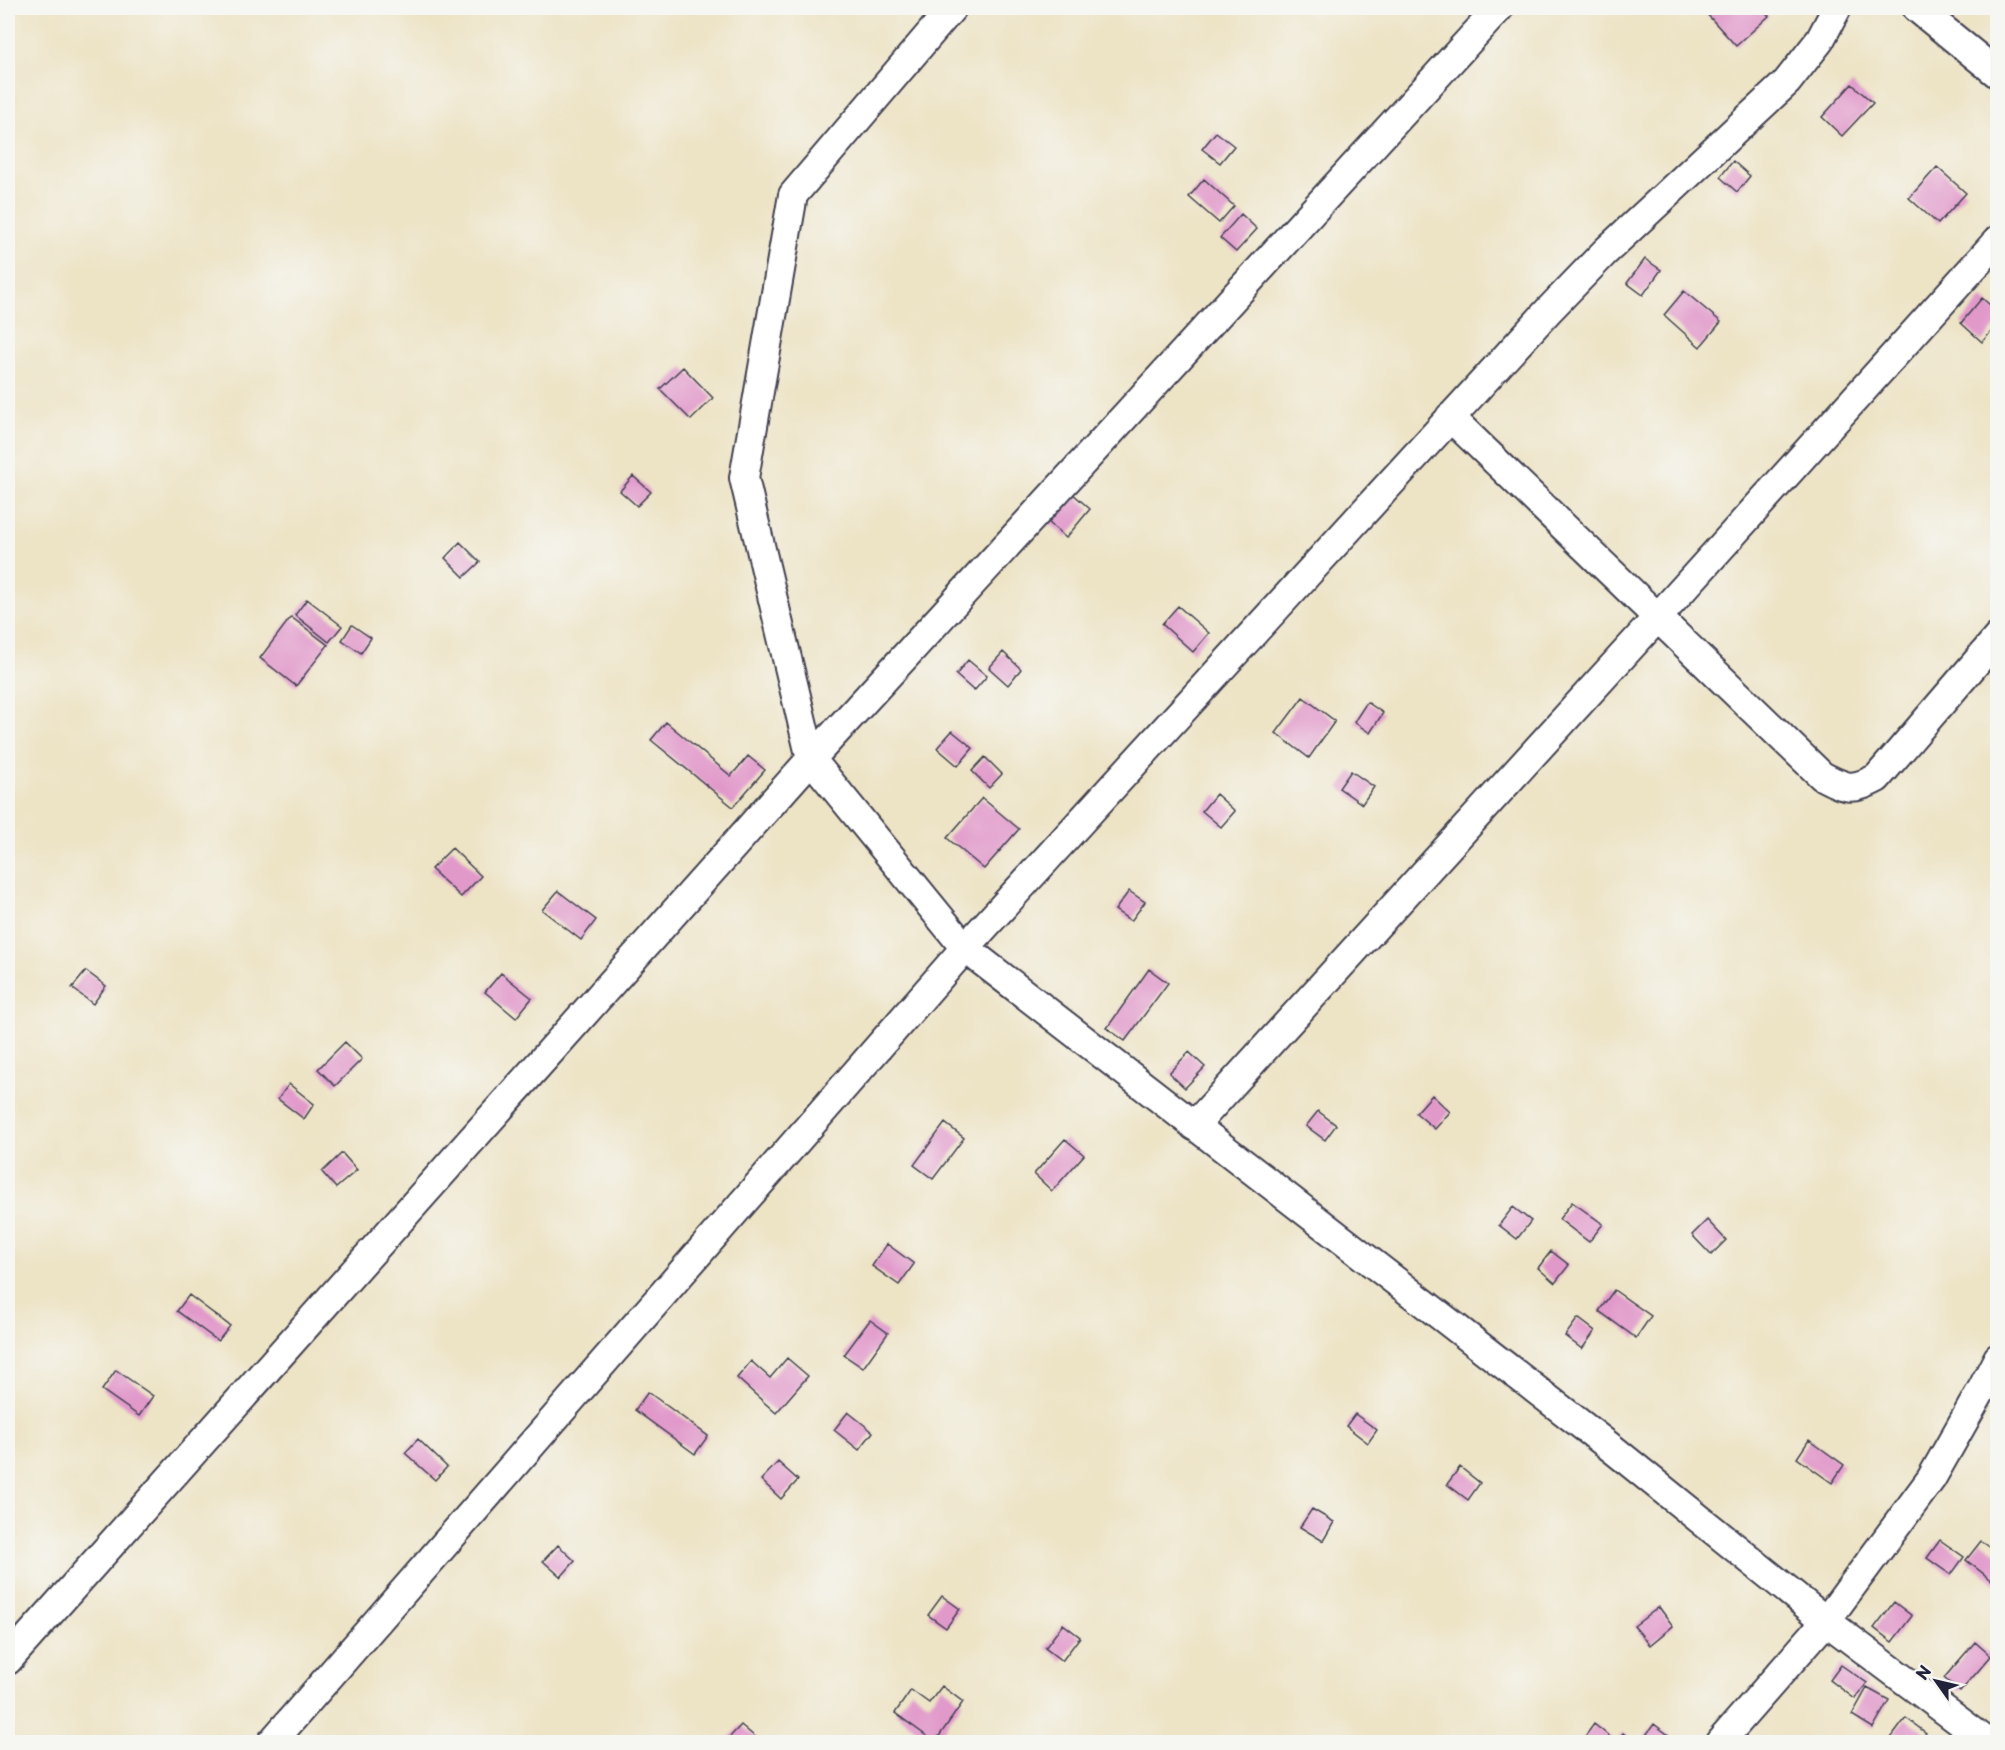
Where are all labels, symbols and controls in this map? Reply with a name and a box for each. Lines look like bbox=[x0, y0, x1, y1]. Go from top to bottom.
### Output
north arrow bbox=[1906, 1651, 1966, 1711]
text: N bbox=[1909, 1660, 1936, 1684]

